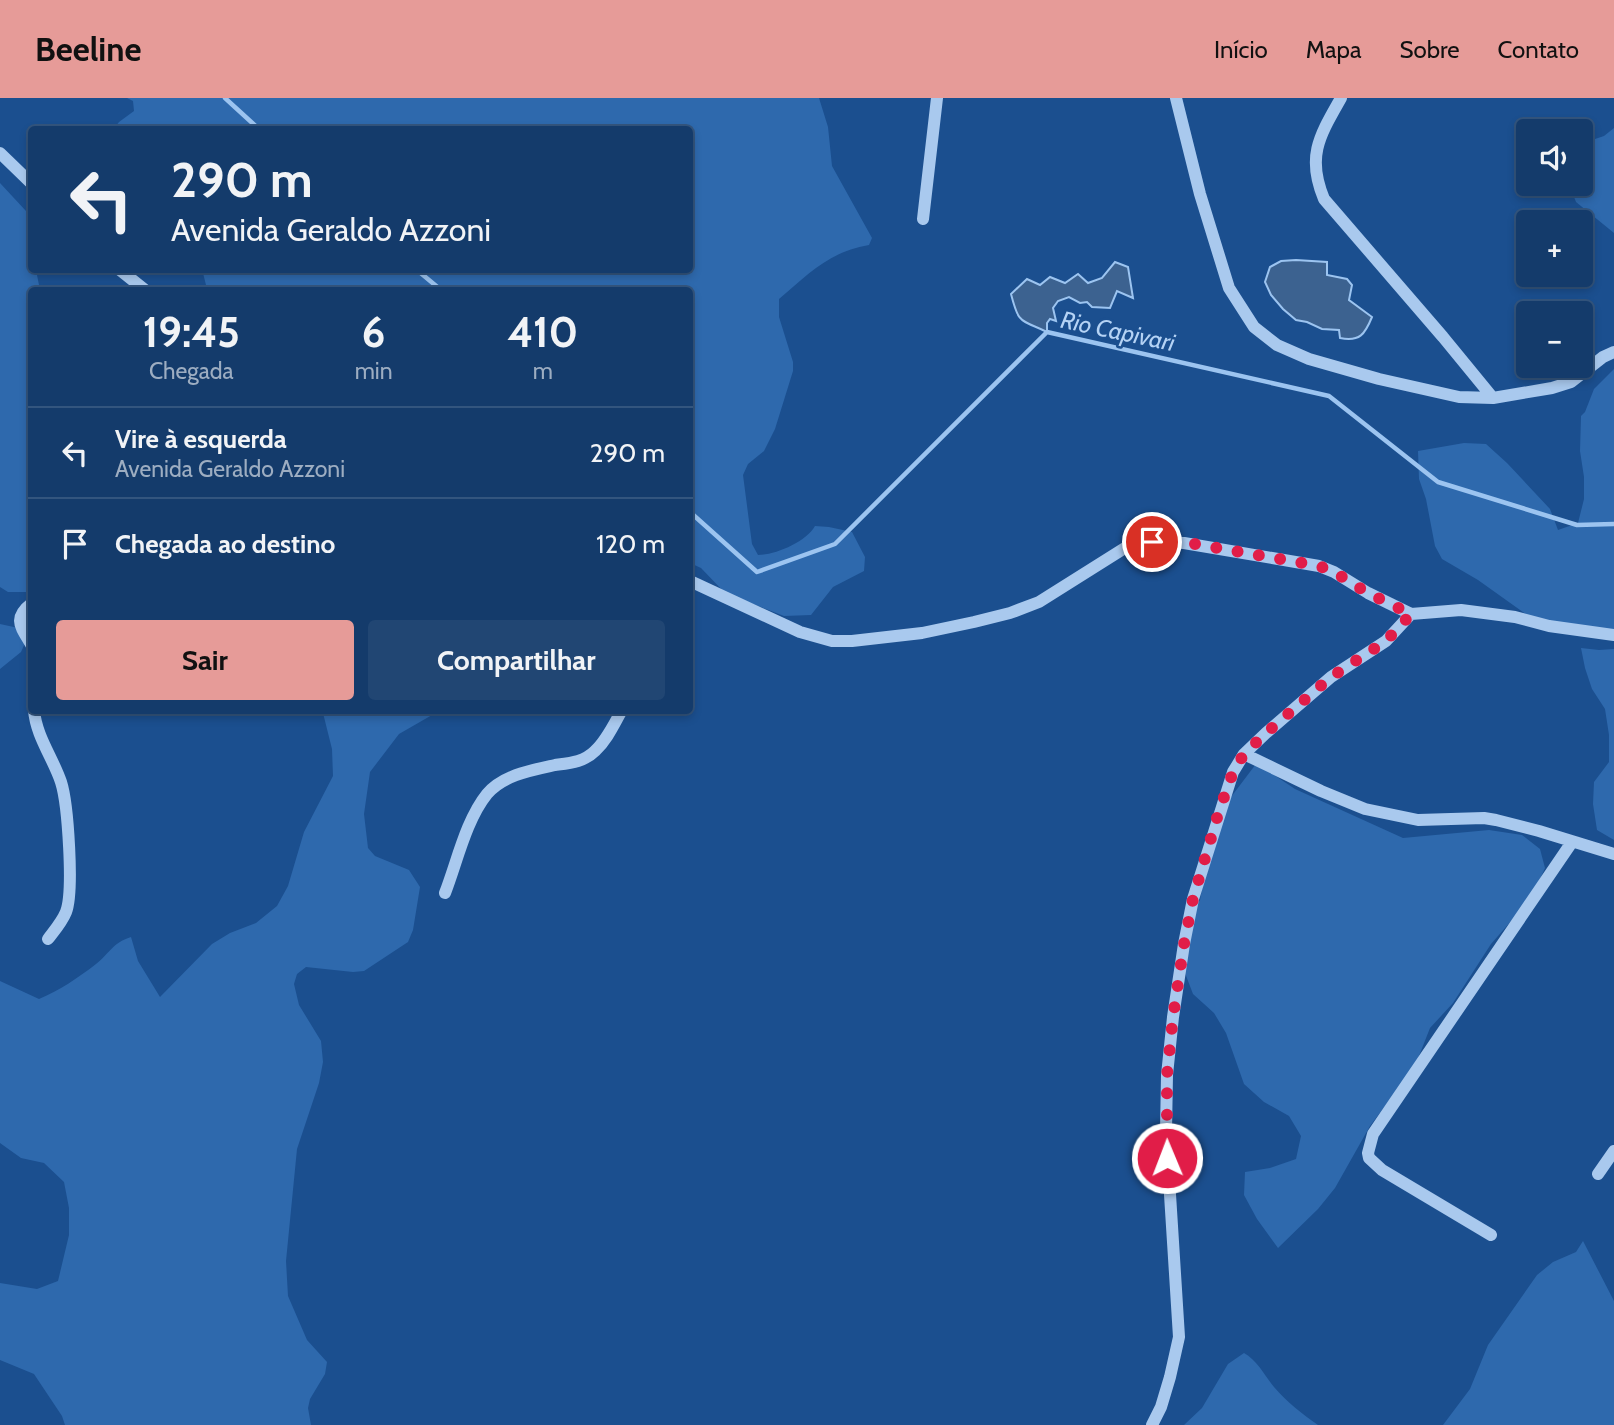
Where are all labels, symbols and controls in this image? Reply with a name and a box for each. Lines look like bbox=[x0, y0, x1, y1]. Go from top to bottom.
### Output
text: Beeline bbox=[35, 29, 141, 69]
text: Início bbox=[1214, 35, 1268, 64]
text: Mapa bbox=[1306, 35, 1361, 64]
text: Sobre bbox=[1399, 35, 1460, 64]
text: Contato bbox=[1498, 35, 1579, 64]
map controls bbox=[1516, 119, 1593, 378]
button: sound bbox=[1516, 119, 1593, 196]
text: 290 m bbox=[171, 150, 313, 209]
icon: left bbox=[56, 154, 147, 245]
text: Avenida Geraldo Azzoni bbox=[171, 210, 491, 249]
button: + bbox=[1516, 210, 1593, 287]
button: − bbox=[1516, 301, 1593, 378]
water label: Rio Capivari bbox=[1058, 305, 1178, 357]
text: 19:45 bbox=[143, 306, 240, 358]
text: 6 bbox=[362, 306, 385, 358]
text: 410 bbox=[507, 306, 578, 358]
text: Chegada bbox=[149, 357, 234, 385]
text: min bbox=[355, 357, 393, 385]
text: m bbox=[533, 357, 553, 385]
text: Vire à esquerda bbox=[115, 423, 287, 455]
icon: left bbox=[56, 434, 94, 472]
text: 290 m bbox=[590, 437, 665, 469]
text: Avenida Geraldo Azzoni bbox=[115, 455, 345, 483]
pin bbox=[1122, 512, 1182, 572]
icon: arrive bbox=[1133, 523, 1171, 561]
icon: arrive bbox=[56, 525, 94, 563]
text: Chegada ao destino bbox=[115, 528, 335, 560]
text: 120 m bbox=[596, 528, 665, 560]
button: Sair bbox=[56, 620, 354, 700]
button: Compartilhar bbox=[368, 620, 665, 700]
position arrow bbox=[1130, 1121, 1204, 1195]

